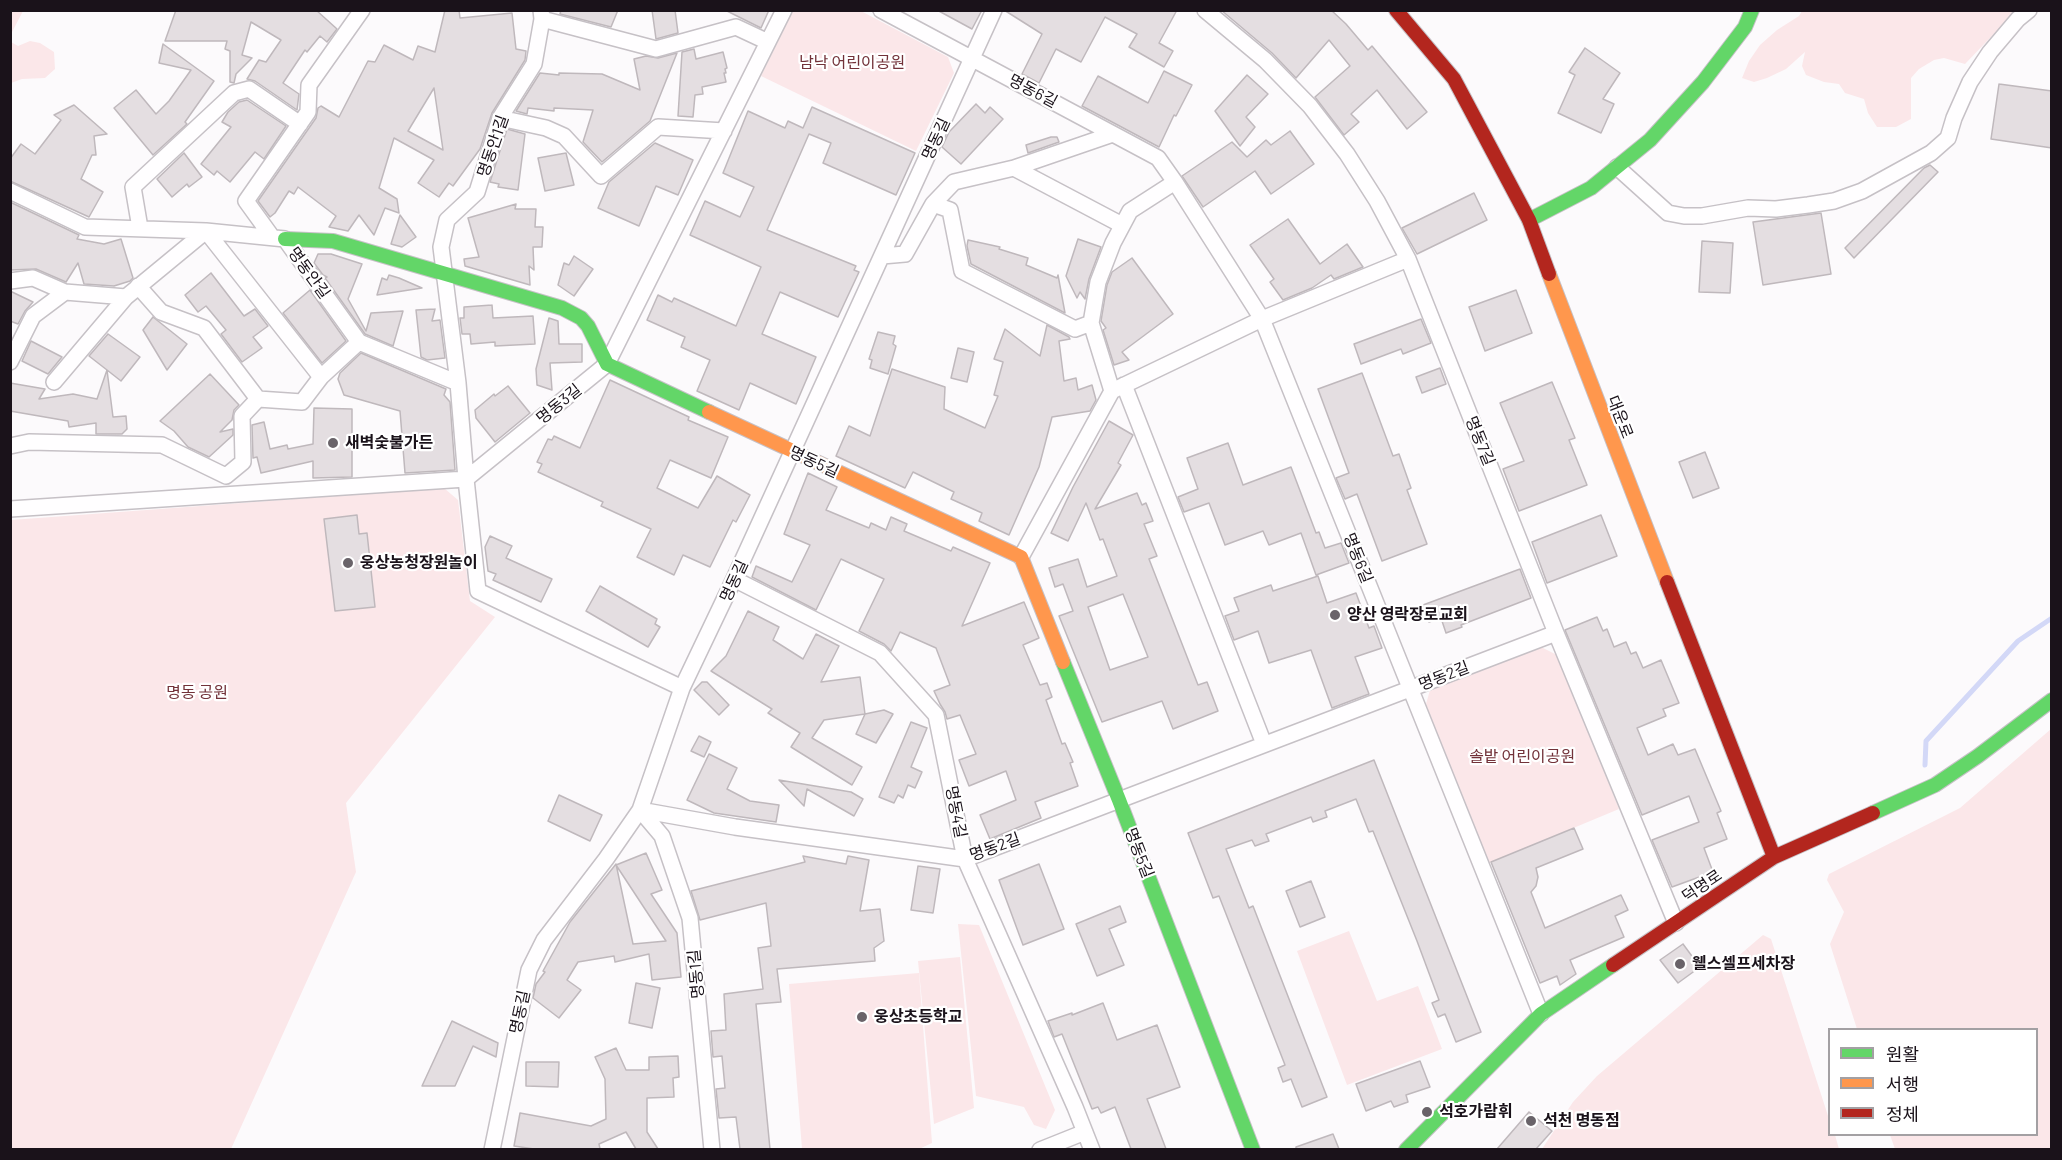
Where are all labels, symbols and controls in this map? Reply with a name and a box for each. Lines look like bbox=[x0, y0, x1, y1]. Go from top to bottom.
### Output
park label: 남낙 어린이공원 bbox=[799, 53, 905, 73]
street label: 명동6길 bbox=[1005, 70, 1061, 112]
street label: 명동안1길 bbox=[473, 112, 513, 180]
street label: 명동길 bbox=[918, 115, 954, 163]
street label: 명동안길 bbox=[284, 244, 334, 302]
street label: 명동3길 bbox=[533, 380, 585, 428]
street label: 대운로 bbox=[1603, 393, 1637, 441]
street label: 명동7길 bbox=[1461, 413, 1499, 469]
place label: 새벽숯불가든 bbox=[345, 433, 433, 453]
marker: 새벽숯불가든 bbox=[326, 436, 340, 450]
street label: 명동5길 bbox=[786, 442, 842, 482]
street label: 명동6길 bbox=[1339, 530, 1377, 586]
place label: 웅상농청장원놀이 bbox=[360, 553, 478, 573]
marker: 웅상농청장원놀이 bbox=[341, 556, 355, 570]
street label: 명동길 bbox=[716, 557, 752, 605]
place label: 양산 영락장로교회 bbox=[1347, 605, 1468, 625]
marker: 양산 영락장로교회 bbox=[1328, 608, 1342, 622]
street label: 명동2길 bbox=[1416, 658, 1472, 694]
park label: 명동 공원 bbox=[166, 683, 228, 703]
park label: 솔밭 어린이공원 bbox=[1469, 747, 1575, 767]
street label: 명동4길 bbox=[942, 784, 970, 840]
street label: 명동5길 bbox=[1121, 825, 1157, 881]
street label: 명동2길 bbox=[967, 829, 1023, 865]
street label: 덕명로 bbox=[1678, 866, 1726, 906]
street label: 명동1길 bbox=[684, 948, 708, 1000]
place label: 웰스셀프세차장 bbox=[1692, 954, 1795, 974]
marker: 웰스셀프세차장 bbox=[1673, 957, 1687, 971]
street label: 명동길 bbox=[506, 988, 534, 1036]
place label: 웅상초등학교 bbox=[874, 1007, 962, 1027]
marker: 웅상초등학교 bbox=[855, 1010, 869, 1024]
legend bbox=[1828, 1028, 2038, 1136]
text: 원활 bbox=[1886, 1043, 1919, 1065]
text: 서행 bbox=[1886, 1073, 1919, 1095]
place label: 석호가람휘 bbox=[1439, 1102, 1513, 1122]
text: 정체 bbox=[1886, 1103, 1919, 1125]
marker: 석호가람휘 bbox=[1420, 1105, 1434, 1119]
place label: 석천 명동점 bbox=[1543, 1111, 1620, 1131]
marker: 석천 명동점 bbox=[1524, 1114, 1538, 1128]

